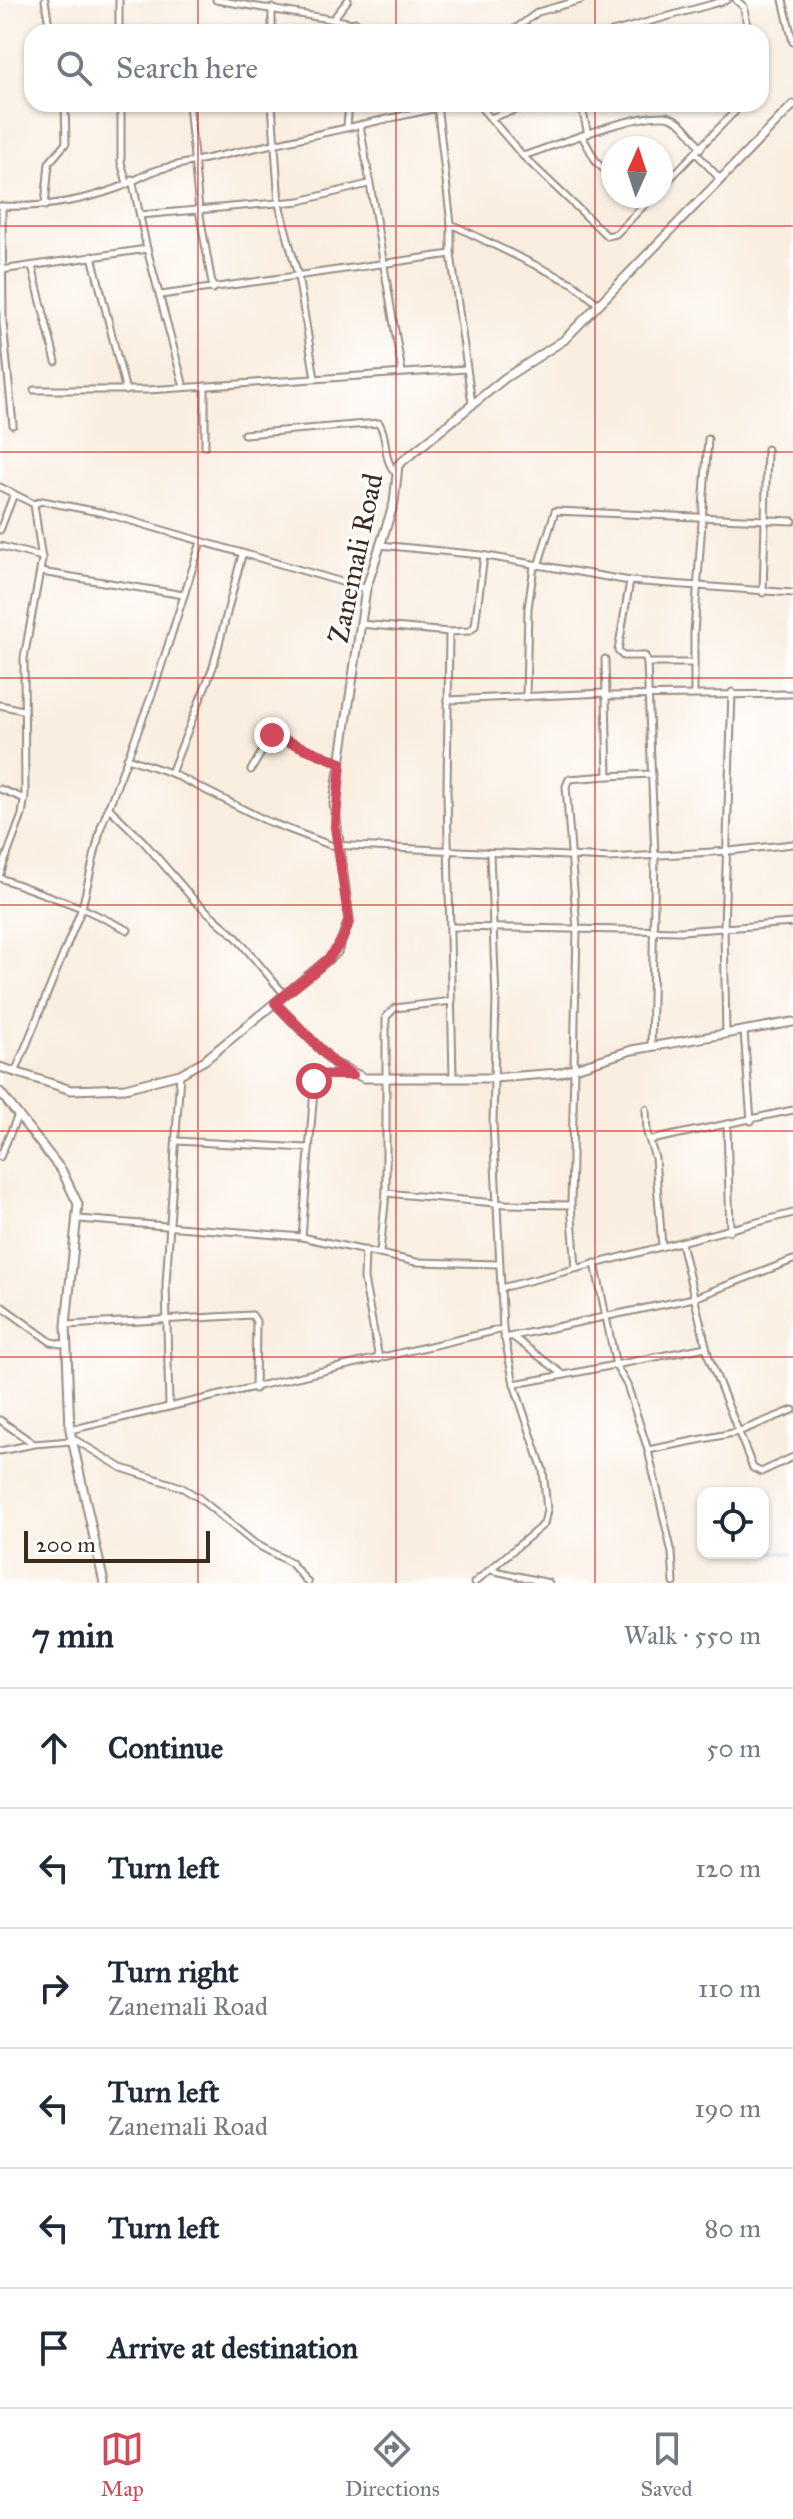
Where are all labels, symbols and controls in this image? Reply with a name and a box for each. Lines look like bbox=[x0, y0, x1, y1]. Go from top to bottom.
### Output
search box bbox=[24, 24, 769, 112]
icon: search bbox=[52, 46, 96, 90]
text: Search here bbox=[116, 50, 258, 86]
north arrow bbox=[601, 136, 673, 208]
street label: Zanemali Road bbox=[320, 470, 391, 646]
route end bbox=[254, 717, 290, 753]
route start bbox=[296, 1063, 332, 1099]
map controls bbox=[697, 1487, 769, 1559]
button: locate bbox=[697, 1487, 769, 1559]
scale bar bbox=[24, 1527, 210, 1563]
text: 200 m bbox=[36, 1531, 96, 1558]
text: 7 min bbox=[32, 1615, 114, 1656]
text: Walk · 550 m bbox=[624, 1619, 761, 1651]
icon: ahead bbox=[32, 1726, 76, 1770]
text: Continue bbox=[108, 1730, 223, 1766]
text: 50 m bbox=[706, 1732, 761, 1764]
icon: left bbox=[32, 1846, 76, 1890]
text: Turn left bbox=[108, 1850, 219, 1886]
text: 120 m bbox=[695, 1852, 761, 1884]
text: Turn right bbox=[108, 1954, 239, 1990]
icon: right bbox=[32, 1966, 76, 2010]
text: 110 m bbox=[698, 1972, 761, 2004]
text: Zanemali Road bbox=[108, 1990, 268, 2022]
text: Turn left bbox=[108, 2074, 219, 2110]
icon: left bbox=[32, 2086, 76, 2130]
text: 190 m bbox=[694, 2092, 761, 2124]
text: Zanemali Road bbox=[108, 2110, 268, 2142]
icon: left bbox=[32, 2206, 76, 2250]
text: Turn left bbox=[108, 2210, 219, 2246]
text: 80 m bbox=[705, 2212, 761, 2244]
icon: arrive bbox=[32, 2326, 76, 2370]
text: Arrive at destination bbox=[108, 2330, 358, 2366]
tab: Map bbox=[100, 2427, 144, 2502]
tab: Directions bbox=[345, 2427, 440, 2502]
tab: Saved bbox=[640, 2427, 693, 2502]

